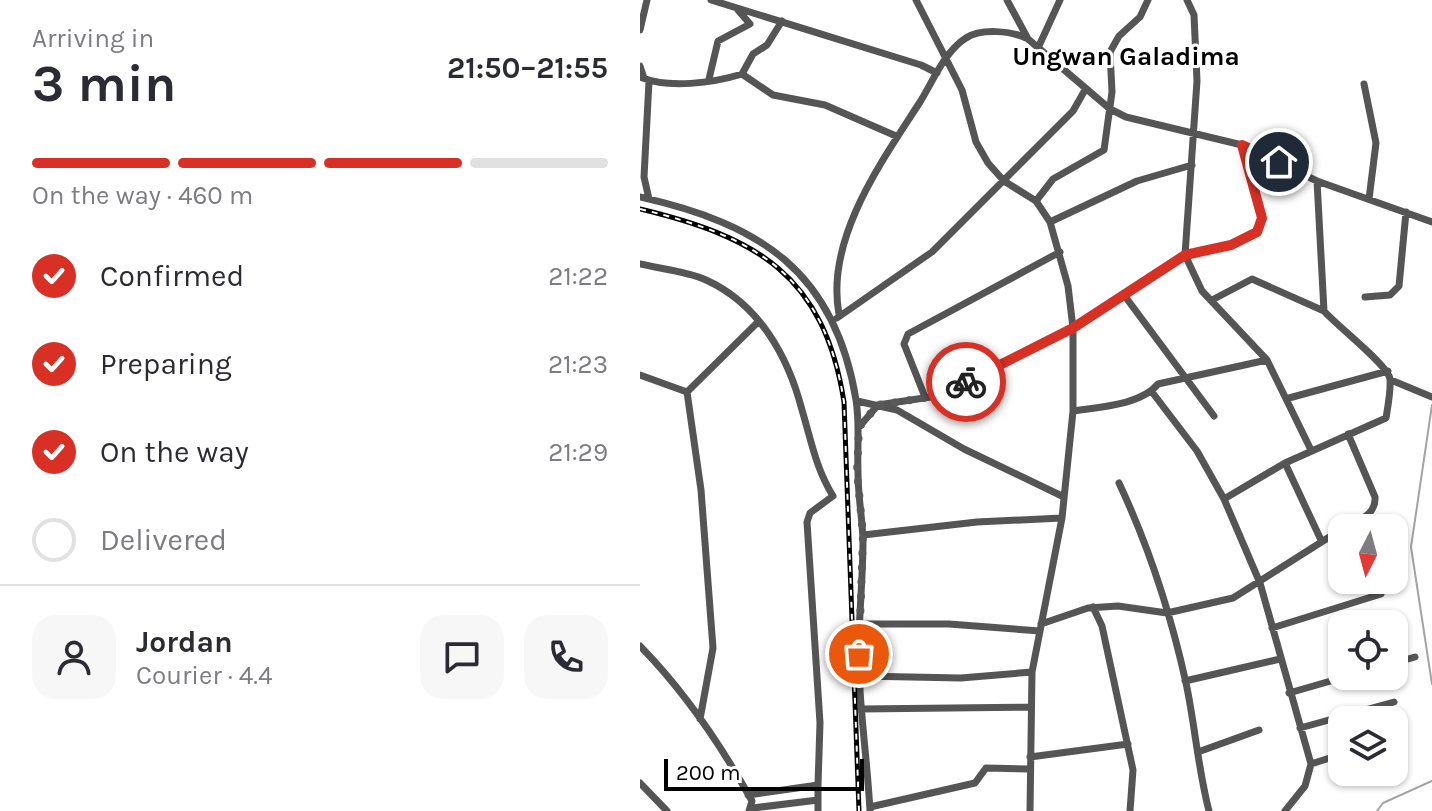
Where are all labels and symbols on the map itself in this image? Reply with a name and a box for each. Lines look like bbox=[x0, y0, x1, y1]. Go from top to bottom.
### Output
district label: Ungwan Galadima bbox=[1012, 41, 1240, 72]
pin bbox=[1245, 128, 1313, 196]
courier bbox=[926, 342, 1006, 422]
north arrow bbox=[1328, 514, 1408, 594]
pin bbox=[825, 620, 893, 688]
scale bar bbox=[664, 755, 864, 791]

